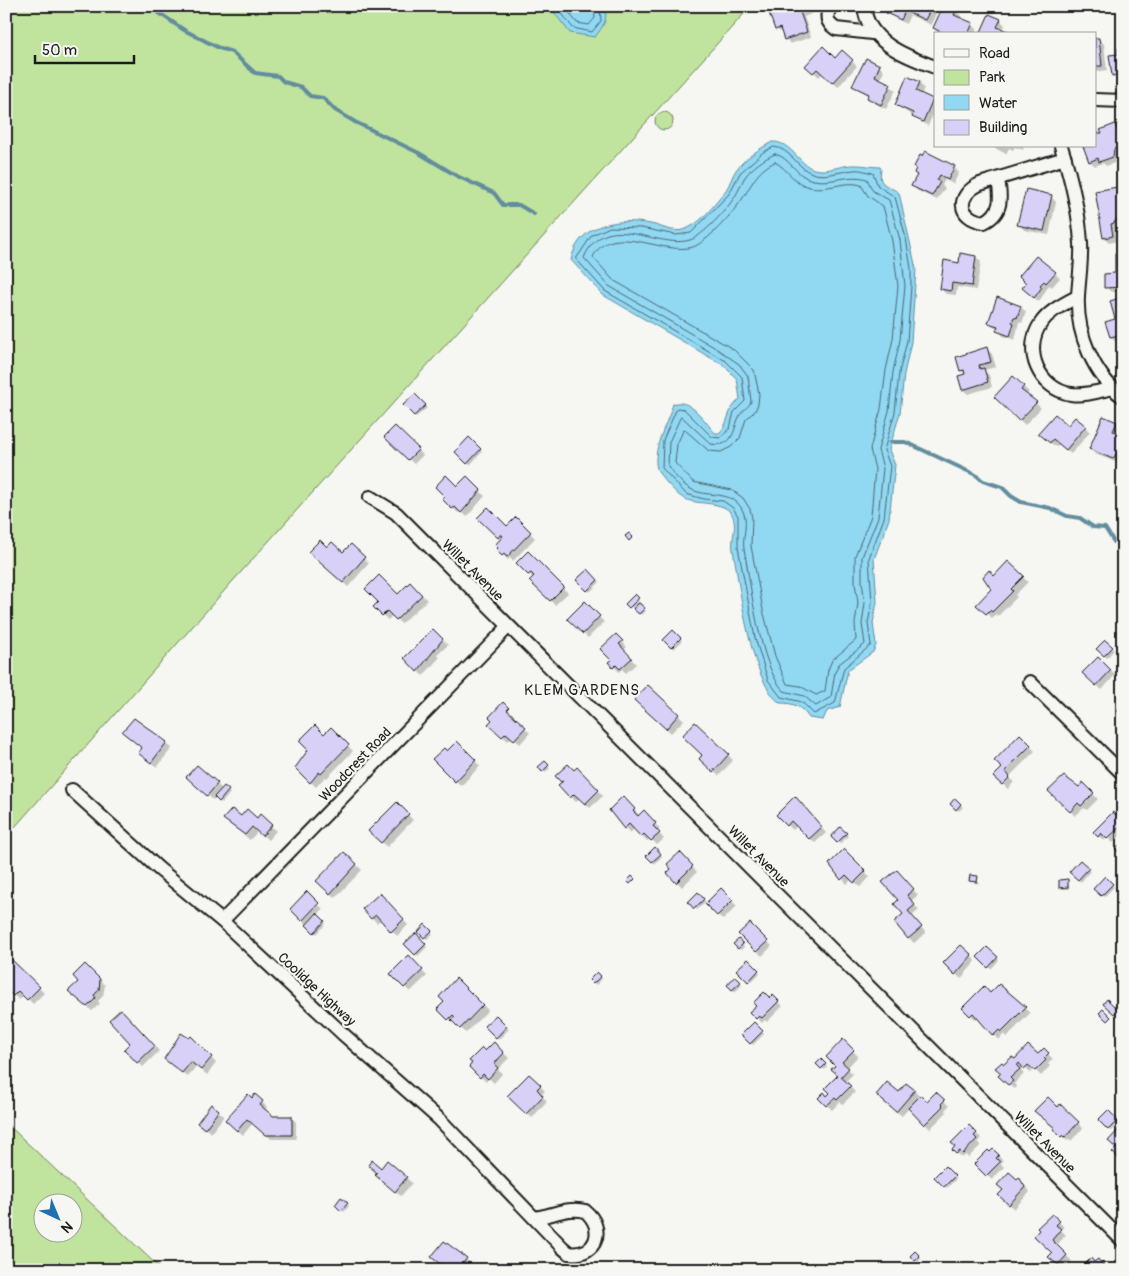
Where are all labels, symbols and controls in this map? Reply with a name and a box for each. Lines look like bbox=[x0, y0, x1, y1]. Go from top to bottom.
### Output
scale bar bbox=[35, 32, 134, 64]
legend bbox=[934, 32, 1096, 148]
text: 50 m bbox=[42, 41, 77, 60]
text: Road bbox=[979, 44, 1010, 63]
text: Park bbox=[979, 68, 1006, 87]
text: Water bbox=[979, 94, 1018, 113]
text: Building bbox=[979, 118, 1027, 137]
street label: Willet Avenue bbox=[438, 536, 507, 605]
district label: KLEM GARDENS bbox=[524, 681, 640, 700]
street label: Woodcrest Road bbox=[316, 724, 395, 805]
street label: Willet Avenue bbox=[724, 822, 793, 891]
street label: Coolidge Highway bbox=[274, 949, 359, 1030]
street label: Willet Avenue bbox=[1010, 1108, 1079, 1177]
north arrow bbox=[32, 1194, 82, 1244]
text: N bbox=[57, 1218, 76, 1236]

